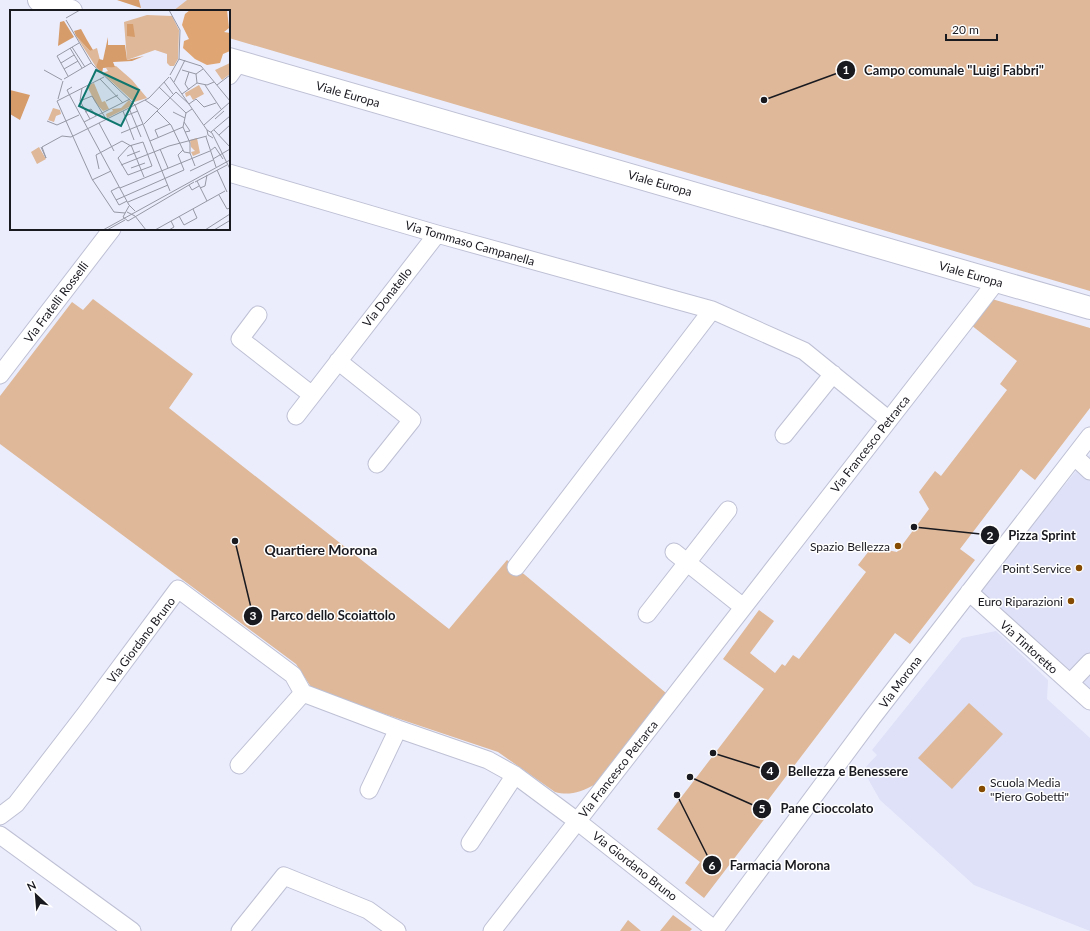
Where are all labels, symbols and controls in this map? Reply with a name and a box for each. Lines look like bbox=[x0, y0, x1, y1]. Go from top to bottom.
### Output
inset map bbox=[10, 10, 230, 230]
scale bar bbox=[946, 16, 997, 42]
text: 20 m bbox=[952, 22, 979, 37]
callout: Campo comunale "Luigi Fabbri" bbox=[836, 58, 1052, 83]
text: 1 bbox=[843, 62, 850, 77]
text: Campo comunale "Luigi Fabbri" bbox=[864, 62, 1044, 78]
street label: Viale Europa bbox=[314, 78, 382, 110]
street label: Viale Europa bbox=[626, 167, 694, 199]
street label: Via Tommaso Campanella bbox=[403, 217, 537, 269]
street label: Via Fratelli Rosselli bbox=[21, 258, 92, 346]
street label: Viale Europa bbox=[937, 258, 1005, 290]
street label: Via Donatello bbox=[359, 264, 415, 330]
street label: Via Francesco Petrarca bbox=[827, 392, 913, 496]
callout: Pizza Sprint bbox=[980, 523, 1084, 548]
text: Pizza Sprint bbox=[1008, 527, 1076, 543]
text: 2 bbox=[987, 528, 994, 543]
place label: Spazio Bellezza bbox=[810, 539, 890, 554]
district label: Quartiere Morona bbox=[265, 541, 377, 558]
marker: Spazio Bellezza bbox=[893, 541, 903, 551]
place label: Point Service bbox=[1002, 561, 1071, 576]
marker: Point Service bbox=[1074, 563, 1084, 573]
street label: Via Giordano Bruno bbox=[104, 594, 178, 686]
place label: Euro Riparazioni bbox=[978, 594, 1063, 609]
marker: Euro Riparazioni bbox=[1066, 596, 1076, 606]
callout: Parco dello Scoiattolo bbox=[243, 603, 404, 628]
text: Parco dello Scoiattolo bbox=[270, 607, 396, 623]
text: 3 bbox=[250, 608, 257, 623]
street label: Via Tintoretto bbox=[997, 617, 1061, 677]
street label: Via Morona bbox=[876, 653, 924, 711]
street label: Via Francesco Petrarca bbox=[575, 717, 661, 821]
callout: Bellezza e Benessere bbox=[760, 759, 916, 784]
text: 4 bbox=[767, 763, 774, 778]
text: Bellezza e Benessere bbox=[788, 763, 908, 779]
place label: Scuola Media "Piero Gobetti" bbox=[990, 775, 1069, 804]
marker: Scuola Media "Piero Gobetti" bbox=[977, 784, 987, 794]
callout: Pane Cioccolato bbox=[752, 796, 881, 821]
text: Pane Cioccolato bbox=[780, 800, 874, 816]
text: 5 bbox=[759, 801, 766, 816]
street label: Via Giordano Bruno bbox=[589, 828, 681, 904]
callout: Farmacia Morona bbox=[702, 853, 838, 878]
text: Farmacia Morona bbox=[730, 857, 830, 873]
text: 6 bbox=[709, 858, 716, 873]
north arrow bbox=[16, 875, 56, 915]
text: N bbox=[25, 878, 38, 893]

